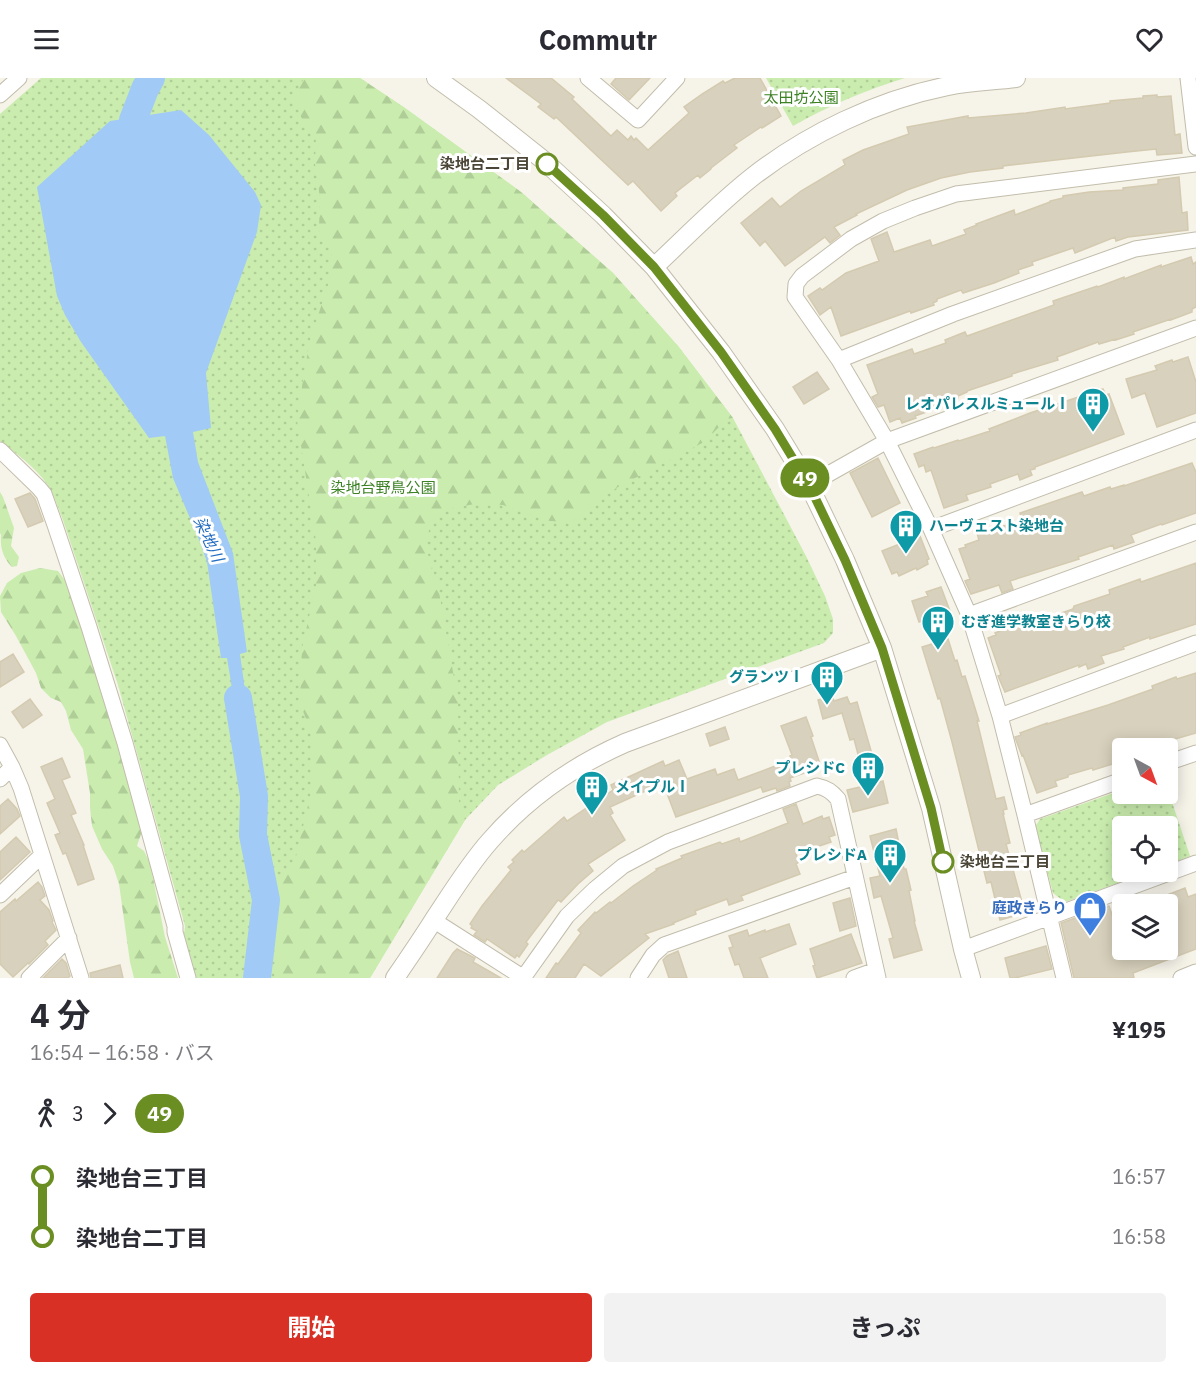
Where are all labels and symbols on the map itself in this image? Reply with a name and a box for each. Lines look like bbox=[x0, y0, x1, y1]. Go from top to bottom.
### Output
park label: 太田坊公園 bbox=[763, 88, 839, 107]
marker: 染地台二丁目 bbox=[536, 153, 558, 175]
place label: 染地台二丁目 bbox=[440, 154, 530, 173]
building icon: レオパレスルミュールⅠ bbox=[1075, 386, 1111, 433]
place label: レオパレスルミュールⅠ bbox=[905, 394, 1070, 413]
line badge: 49 bbox=[778, 458, 832, 498]
park label: 染地台野鳥公園 bbox=[330, 478, 436, 497]
building icon: ハーヴェスト染地台 bbox=[888, 508, 924, 555]
water label: 染地川 bbox=[190, 513, 229, 567]
place label: ハーヴェスト染地台 bbox=[929, 516, 1064, 535]
building icon: むぎ進学教室きらり校 bbox=[920, 604, 956, 651]
place label: むぎ進学教室きらり校 bbox=[961, 612, 1111, 631]
building icon: グランツⅠ bbox=[809, 659, 845, 706]
place label: グランツⅠ bbox=[729, 667, 804, 686]
north arrow bbox=[1112, 738, 1178, 804]
building icon: プレシドC bbox=[850, 750, 886, 797]
place label: プレシドC bbox=[775, 758, 845, 777]
building icon: メイプルⅠ bbox=[574, 769, 610, 816]
place label: メイプルⅠ bbox=[615, 777, 690, 796]
building icon: プレシドA bbox=[872, 837, 908, 884]
place label: プレシドA bbox=[797, 845, 867, 864]
marker: 染地台三丁目 bbox=[932, 851, 954, 873]
place label: 染地台三丁目 bbox=[960, 852, 1050, 871]
shop icon: 庭政きらり bbox=[1072, 890, 1108, 937]
place label: 庭政きらり bbox=[992, 898, 1067, 917]

